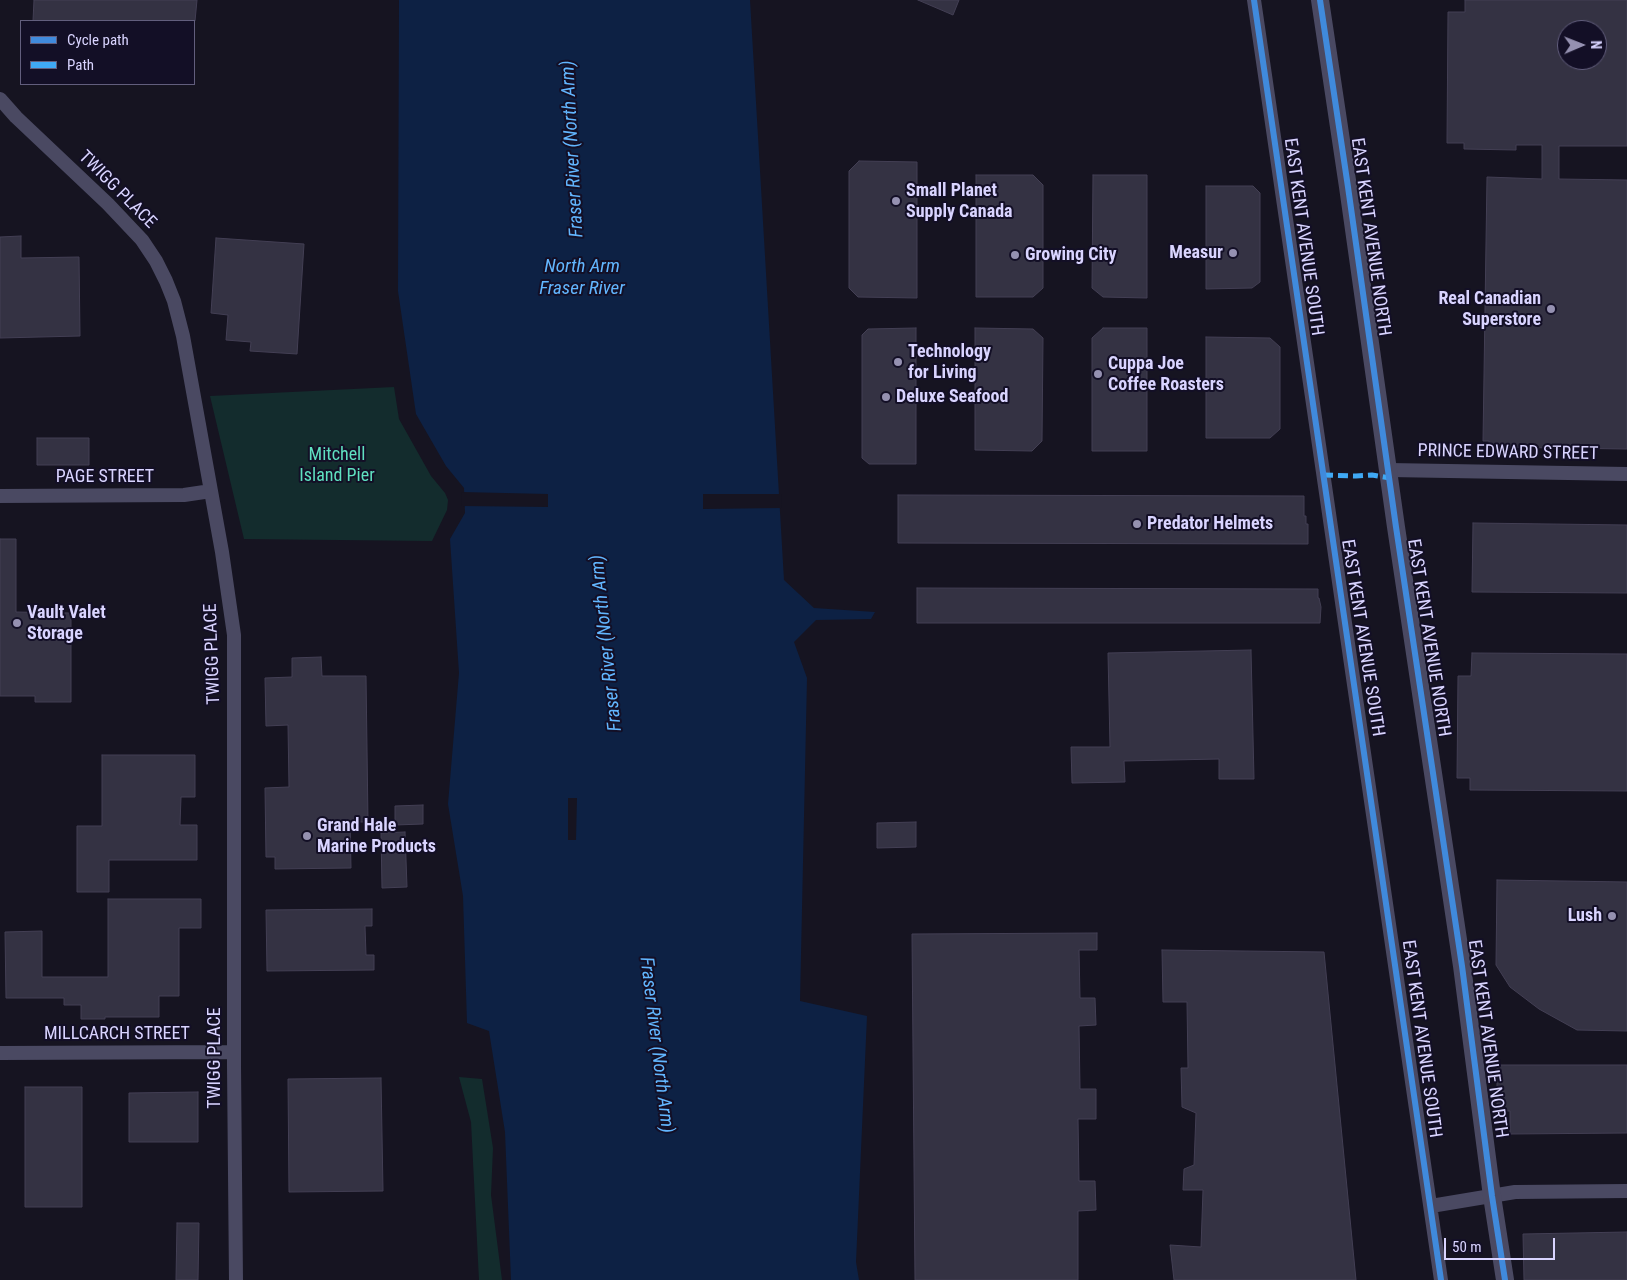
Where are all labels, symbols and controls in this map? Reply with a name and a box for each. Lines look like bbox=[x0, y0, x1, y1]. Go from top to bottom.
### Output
legend bbox=[20, 20, 195, 85]
north arrow bbox=[1557, 20, 1607, 70]
text: Cycle path bbox=[67, 31, 129, 49]
text: N bbox=[1588, 40, 1604, 49]
text: Path bbox=[67, 56, 94, 74]
water label: Fraser River (North Arm) bbox=[557, 60, 589, 238]
street label: EAST KENT AVENUE SOUTH bbox=[1278, 137, 1328, 337]
street label: EAST KENT AVENUE NORTH bbox=[1345, 137, 1395, 337]
street label: TWIGG PLACE bbox=[74, 147, 160, 233]
place label: Small Planet Supply Canada bbox=[906, 180, 1013, 222]
marker: Small Planet Supply Canada bbox=[890, 195, 902, 207]
place label: Measur bbox=[1169, 242, 1223, 264]
place label: Growing City bbox=[1025, 244, 1116, 266]
marker: Measur bbox=[1227, 247, 1239, 259]
marker: Growing City bbox=[1009, 249, 1021, 261]
water label: North Arm Fraser River bbox=[539, 256, 625, 300]
place label: Real Canadian Superstore bbox=[1438, 288, 1541, 330]
marker: Real Canadian Superstore bbox=[1545, 303, 1557, 315]
place label: Technology for Living bbox=[908, 341, 991, 384]
place label: Cuppa Joe Coffee Roasters bbox=[1108, 353, 1224, 396]
marker: Technology for Living bbox=[892, 356, 904, 368]
marker: Cuppa Joe Coffee Roasters bbox=[1092, 368, 1104, 380]
place label: Deluxe Seafood bbox=[896, 386, 1008, 408]
marker: Deluxe Seafood bbox=[880, 391, 892, 403]
street label: PRINCE EDWARD STREET bbox=[1417, 441, 1599, 465]
park label: Mitchell Island Pier bbox=[299, 444, 375, 486]
street label: PAGE STREET bbox=[56, 466, 154, 488]
place label: Predator Helmets bbox=[1147, 513, 1273, 535]
marker: Predator Helmets bbox=[1131, 518, 1143, 530]
street label: EAST KENT AVENUE SOUTH bbox=[1336, 538, 1388, 738]
street label: EAST KENT AVENUE NORTH bbox=[1402, 538, 1454, 738]
water label: Fraser River (North Arm) bbox=[586, 554, 628, 732]
place label: Vault Valet Storage bbox=[27, 602, 106, 644]
street label: TWIGG PLACE bbox=[200, 603, 226, 705]
marker: Vault Valet Storage bbox=[11, 617, 23, 629]
place label: Grand Hale Marine Products bbox=[317, 815, 436, 858]
marker: Grand Hale Marine Products bbox=[301, 830, 313, 842]
place label: Lush bbox=[1568, 905, 1602, 927]
marker: Lush bbox=[1606, 910, 1618, 922]
street label: EAST KENT AVENUE SOUTH bbox=[1396, 939, 1446, 1139]
street label: EAST KENT AVENUE NORTH bbox=[1462, 939, 1512, 1139]
water label: Fraser River (North Arm) bbox=[634, 956, 678, 1134]
street label: TWIGG PLACE bbox=[204, 1007, 226, 1109]
street label: MILLCARCH STREET bbox=[44, 1023, 190, 1045]
scale bar bbox=[1447, 1228, 1558, 1260]
text: 50 m bbox=[1452, 1238, 1482, 1256]

